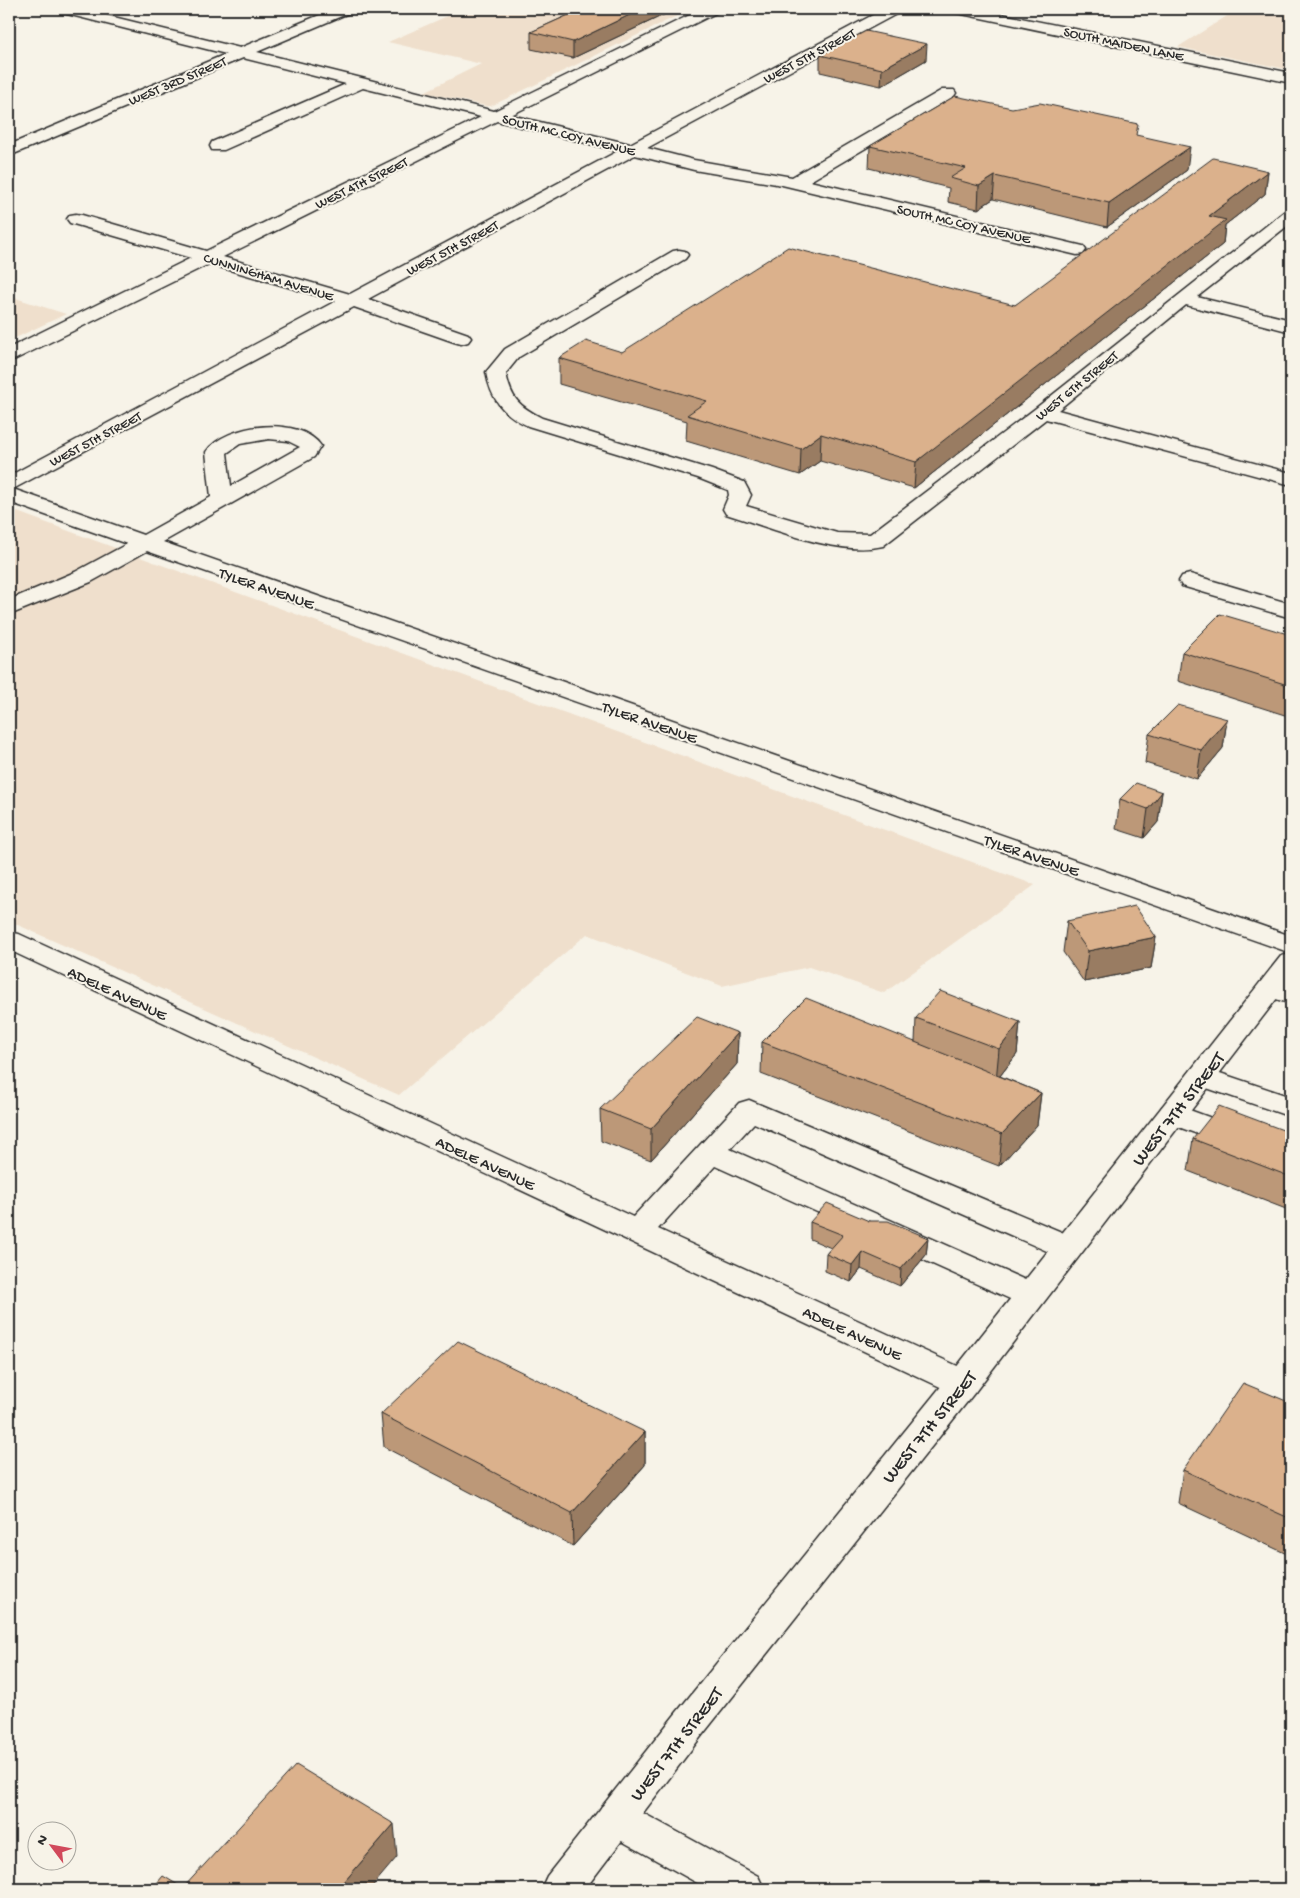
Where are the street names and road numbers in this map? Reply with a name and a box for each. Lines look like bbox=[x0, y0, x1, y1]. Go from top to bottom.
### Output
street label: SOUTH MAIDEN LANE bbox=[1062, 24, 1186, 67]
street label: WEST 5TH STREET bbox=[761, 25, 860, 89]
street label: WEST 3RD STREET bbox=[126, 54, 230, 111]
street label: SOUTH MC COY AVENUE bbox=[500, 112, 638, 162]
street label: WEST 4TH STREET bbox=[313, 154, 412, 214]
street label: SOUTH MC COY AVENUE bbox=[895, 202, 1033, 249]
street label: WEST 5TH STREET bbox=[404, 217, 503, 281]
street label: CUNNINGHAM AVENUE bbox=[201, 250, 337, 307]
street label: WEST 6TH STREET bbox=[1033, 348, 1123, 426]
street label: WEST 5TH STREET bbox=[47, 408, 146, 472]
street label: TYLER AVENUE bbox=[215, 565, 317, 616]
street label: TYLER AVENUE bbox=[598, 699, 700, 750]
street label: TYLER AVENUE bbox=[980, 832, 1082, 883]
street label: ADELE AVENUE bbox=[64, 964, 170, 1027]
street label: WEST 7TH STREET bbox=[1128, 1048, 1232, 1172]
street label: ADELE AVENUE bbox=[432, 1134, 538, 1197]
street label: ADELE AVENUE bbox=[799, 1304, 905, 1367]
street label: WEST 7TH STREET bbox=[878, 1367, 984, 1489]
street label: WEST 7TH STREET bbox=[626, 1683, 730, 1807]

